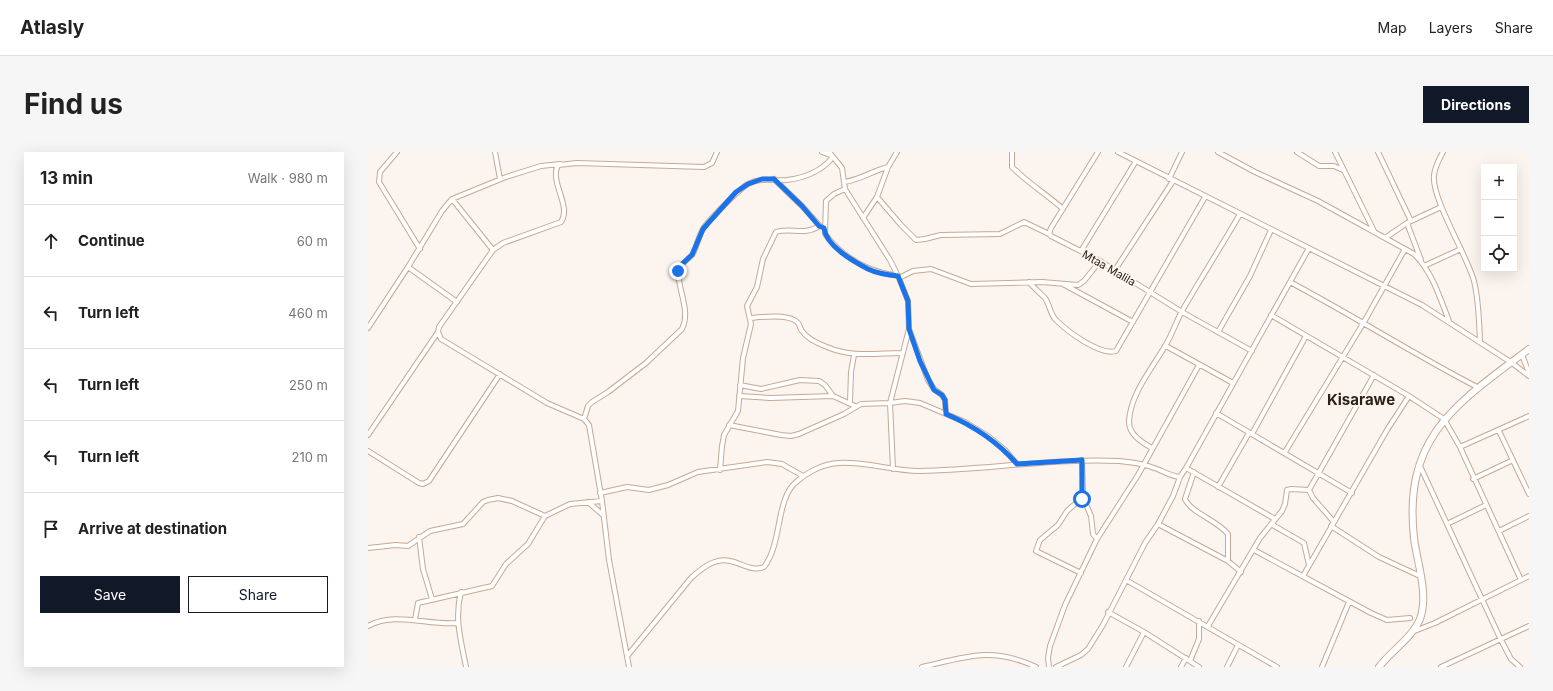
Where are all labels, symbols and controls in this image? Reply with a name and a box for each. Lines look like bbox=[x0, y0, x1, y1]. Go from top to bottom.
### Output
text: Atlasly bbox=[20, 16, 84, 39]
text: Map bbox=[1378, 19, 1407, 36]
text: Layers bbox=[1429, 19, 1473, 36]
text: Share bbox=[1495, 19, 1533, 36]
button: Directions bbox=[1423, 86, 1529, 123]
text: Find us bbox=[24, 87, 123, 121]
map controls bbox=[1481, 164, 1517, 272]
button: + bbox=[1481, 164, 1517, 200]
text: 13 min bbox=[40, 168, 93, 188]
text: Walk · 980 m bbox=[248, 170, 328, 186]
button: − bbox=[1481, 200, 1517, 236]
icon: ahead bbox=[40, 230, 62, 252]
text: Continue bbox=[78, 231, 145, 250]
text: 60 m bbox=[297, 233, 328, 249]
button: locate bbox=[1481, 236, 1517, 272]
street label: Mtaa Malila bbox=[1080, 247, 1138, 289]
route end bbox=[669, 262, 687, 280]
icon: left bbox=[40, 302, 62, 324]
text: Turn left bbox=[78, 303, 139, 322]
text: 460 m bbox=[288, 305, 328, 321]
icon: left bbox=[40, 374, 62, 396]
text: Turn left bbox=[78, 375, 139, 394]
text: 250 m bbox=[289, 377, 328, 393]
district label: Kisarawe bbox=[1327, 390, 1395, 409]
icon: left bbox=[40, 446, 62, 468]
text: Turn left bbox=[78, 447, 139, 466]
text: 210 m bbox=[292, 449, 328, 465]
route start bbox=[1073, 490, 1091, 508]
icon: arrive bbox=[40, 518, 62, 540]
text: Arrive at destination bbox=[78, 519, 227, 538]
button: Save bbox=[40, 576, 180, 613]
button: Share bbox=[188, 576, 328, 613]

